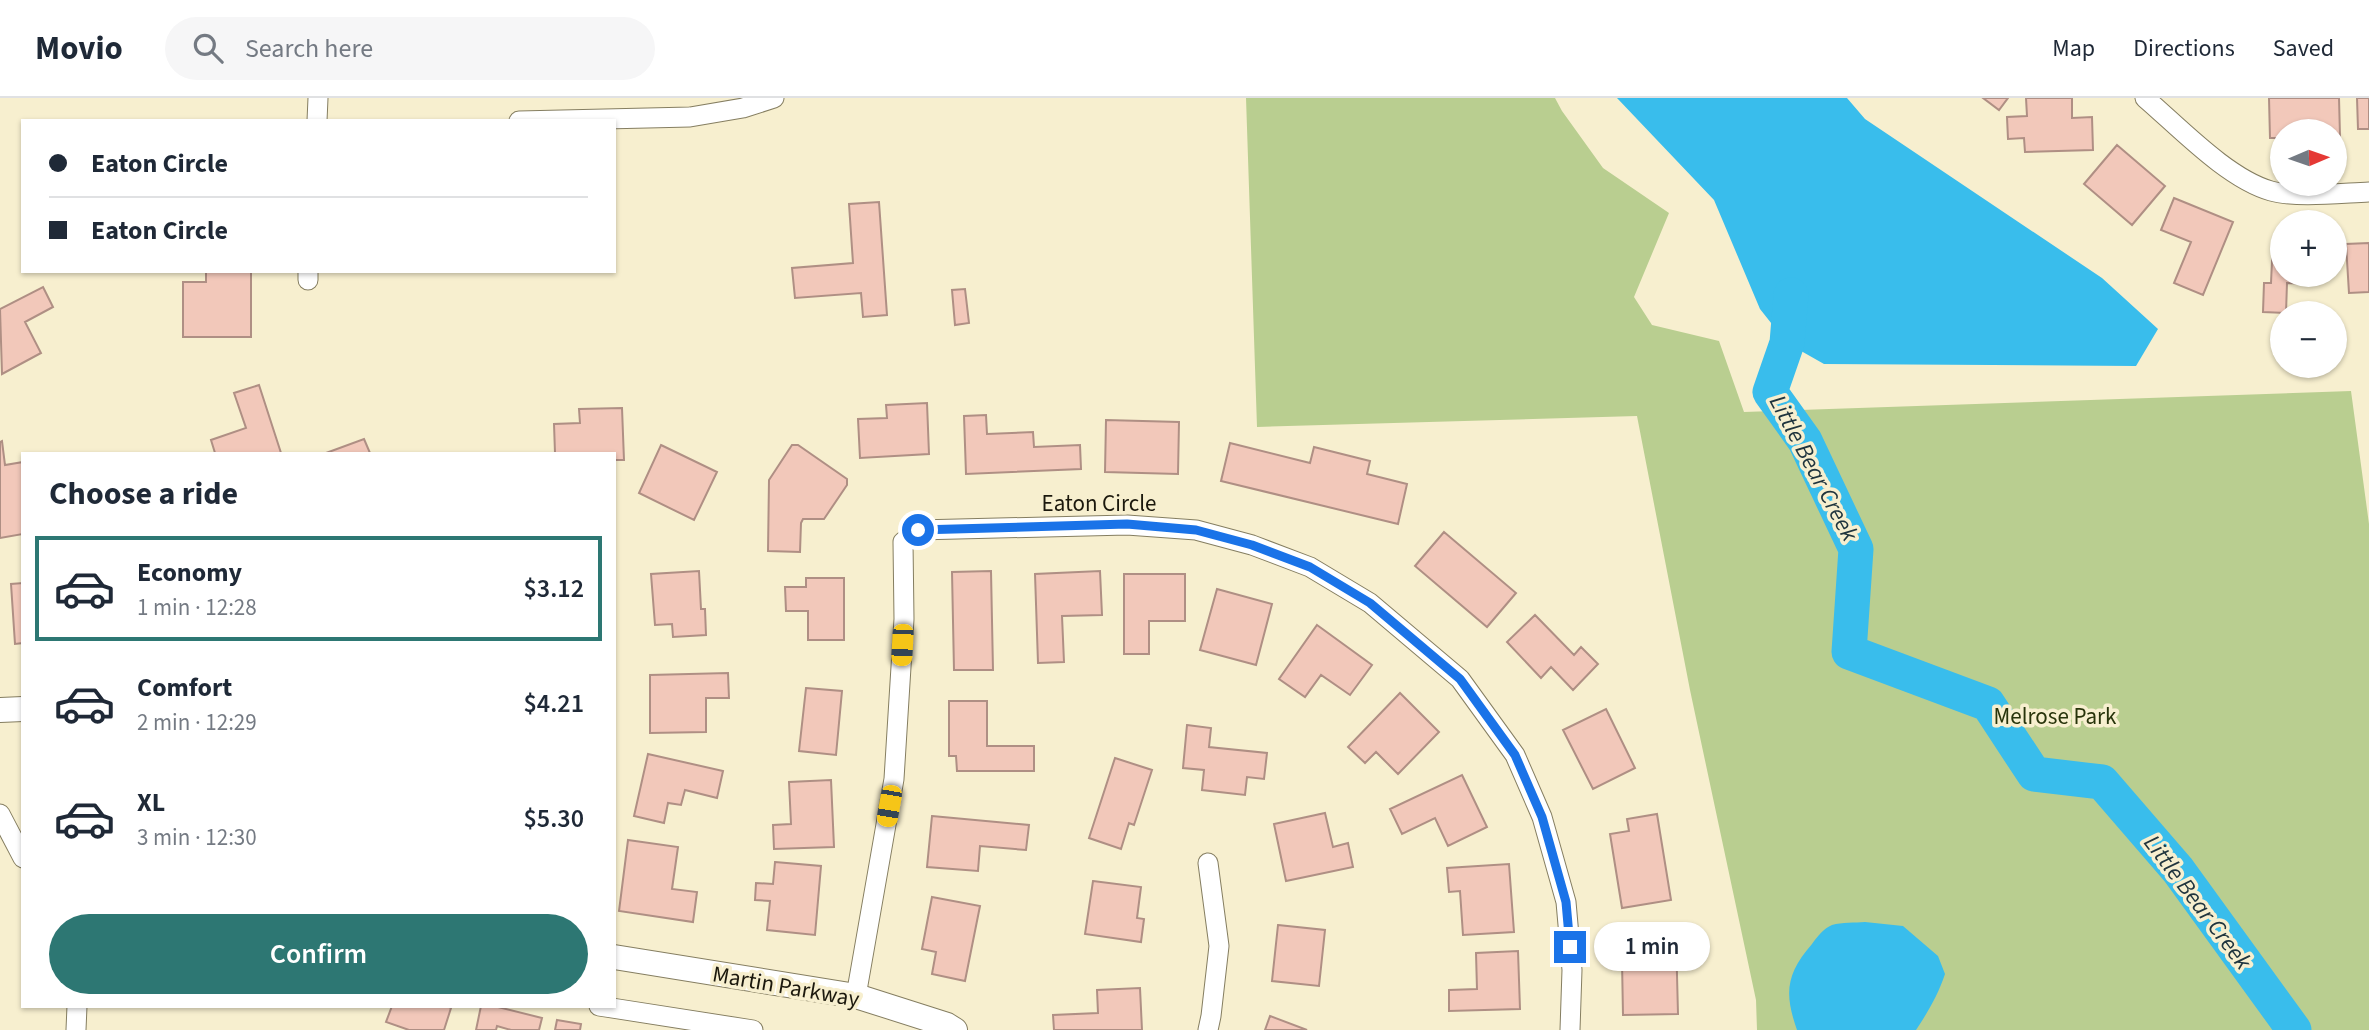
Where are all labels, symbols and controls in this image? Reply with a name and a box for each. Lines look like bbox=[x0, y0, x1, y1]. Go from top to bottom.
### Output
search box bbox=[165, 17, 655, 80]
text: Movio bbox=[35, 25, 123, 72]
icon: search bbox=[189, 29, 227, 67]
text: Search here bbox=[245, 30, 373, 67]
text: Map bbox=[2052, 31, 2095, 66]
text: Directions bbox=[2133, 31, 2235, 66]
text: Saved bbox=[2273, 31, 2334, 66]
north arrow bbox=[2270, 119, 2347, 196]
map controls bbox=[2270, 119, 2347, 378]
text: Eaton Circle bbox=[91, 145, 228, 182]
button: + bbox=[2270, 210, 2347, 287]
text: Eaton Circle bbox=[91, 212, 228, 249]
button: − bbox=[2270, 301, 2347, 378]
water label: Little Bear Creek bbox=[1760, 389, 1867, 548]
text: Choose a ride bbox=[49, 471, 238, 517]
street label: Eaton Circle bbox=[1042, 487, 1156, 520]
route start bbox=[902, 514, 934, 546]
text: Economy bbox=[137, 554, 242, 591]
icon: car bbox=[53, 557, 116, 620]
text: $3.12 bbox=[523, 570, 584, 607]
text: 1 min · 12:28 bbox=[137, 591, 257, 624]
car bbox=[891, 623, 914, 667]
text: Comfort bbox=[137, 669, 232, 706]
icon: car bbox=[53, 672, 116, 735]
text: $4.21 bbox=[523, 685, 584, 722]
park label: Melrose Park bbox=[1994, 700, 2117, 733]
text: 2 min · 12:29 bbox=[137, 706, 257, 739]
car bbox=[876, 783, 903, 829]
text: XL bbox=[137, 784, 165, 821]
icon: car bbox=[53, 787, 116, 850]
text: $5.30 bbox=[523, 800, 584, 837]
text: 3 min · 12:30 bbox=[137, 821, 257, 854]
water label: Little Bear Creek bbox=[2135, 827, 2260, 978]
button: Confirm bbox=[49, 914, 588, 994]
callout: 1 min bbox=[1594, 922, 1710, 972]
text: 1 min bbox=[1625, 930, 1679, 963]
route end bbox=[1554, 931, 1586, 963]
street label: Martin Parkway bbox=[710, 957, 862, 1016]

